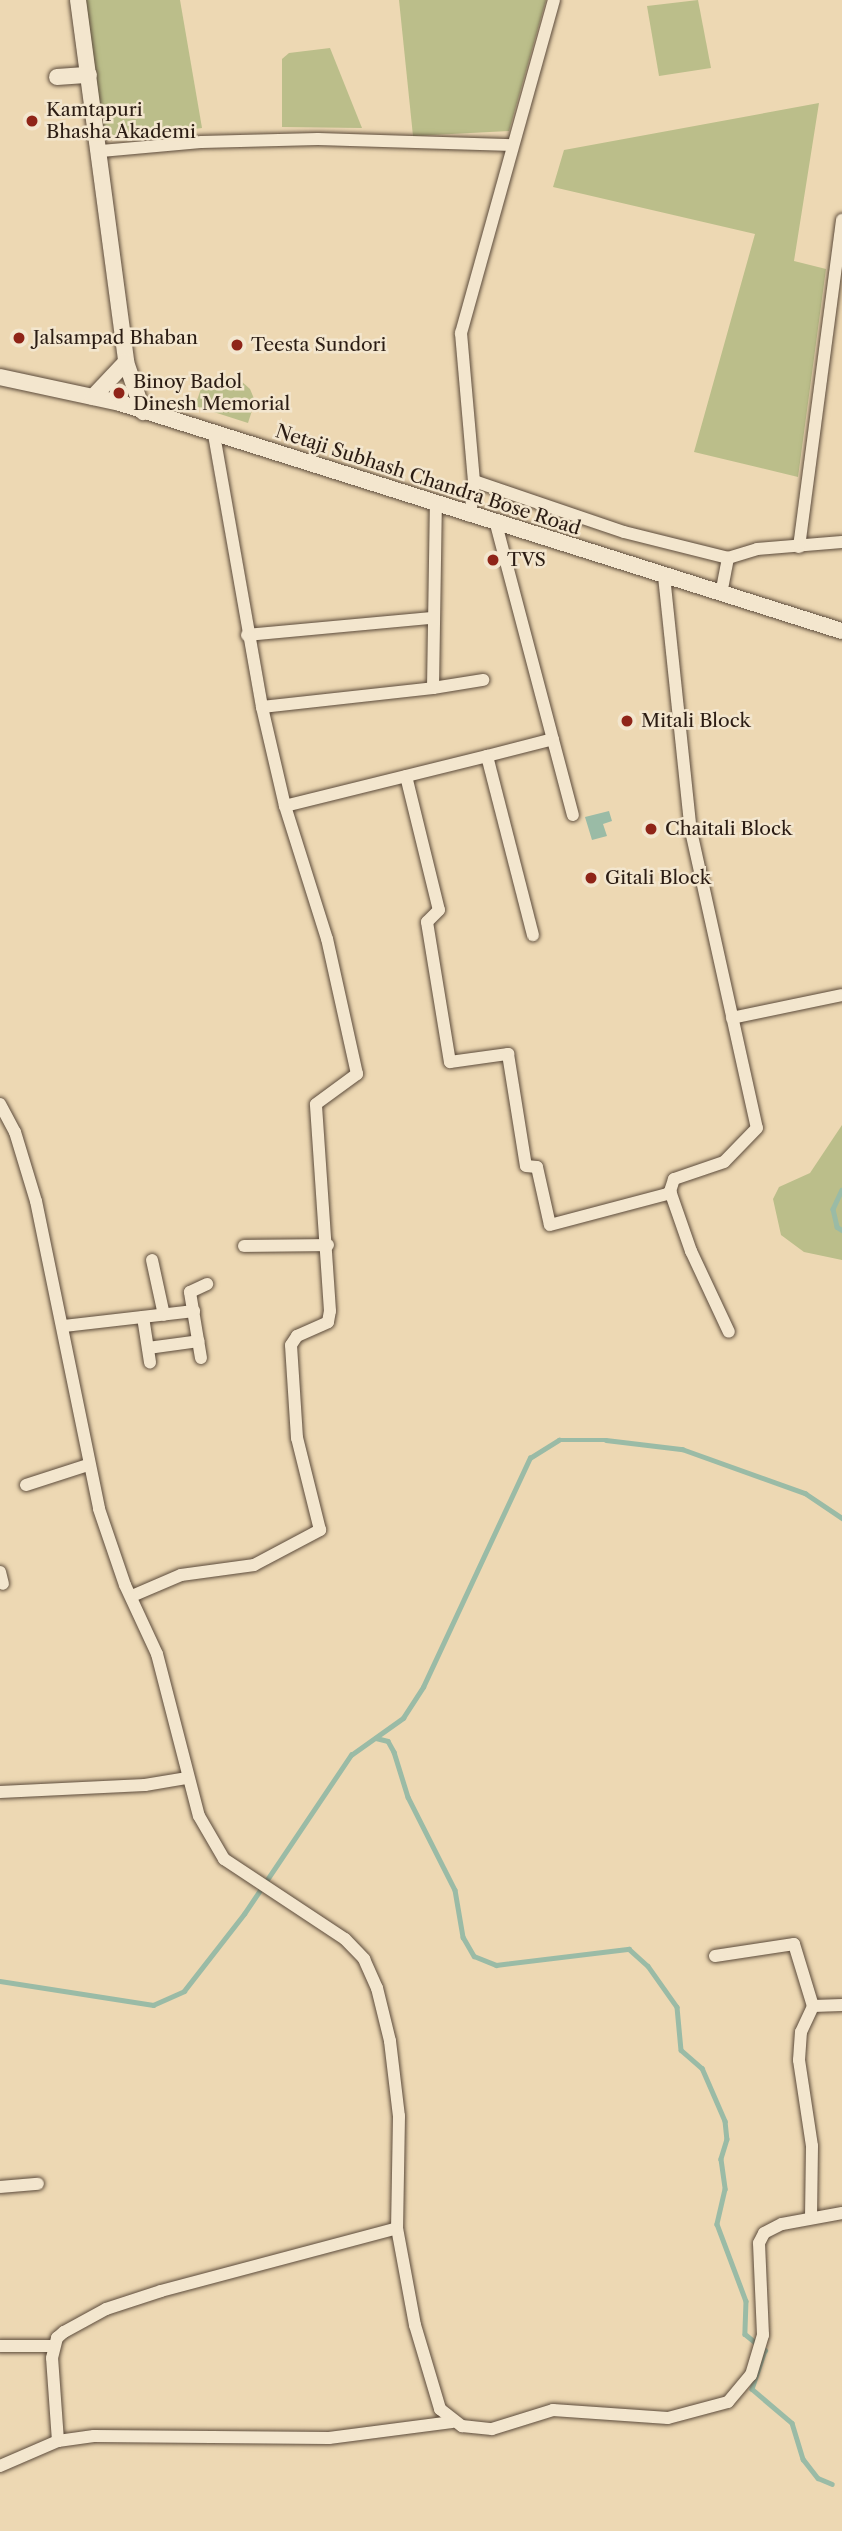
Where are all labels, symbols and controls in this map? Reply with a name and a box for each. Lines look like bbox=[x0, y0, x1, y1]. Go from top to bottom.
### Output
place label: Kamtapuri Bhasha Akademi bbox=[46, 99, 197, 143]
marker: Kamtapuri Bhasha Akademi bbox=[24, 113, 40, 129]
place label: Jalsampad Bhaban bbox=[33, 327, 198, 349]
marker: Jalsampad Bhaban bbox=[11, 330, 27, 346]
place label: Teesta Sundori bbox=[251, 334, 387, 356]
marker: Teesta Sundori bbox=[229, 337, 245, 353]
place label: Binoy Badol Dinesh Memorial bbox=[133, 371, 290, 415]
marker: Binoy Badol Dinesh Memorial bbox=[111, 385, 127, 401]
street label: Netaji Subhash Chandra Bose Road bbox=[273, 420, 583, 540]
place label: TVS bbox=[507, 549, 546, 571]
marker: TVS bbox=[485, 552, 501, 568]
place label: Mitali Block bbox=[641, 710, 751, 732]
marker: Mitali Block bbox=[619, 713, 635, 729]
place label: Chaitali Block bbox=[665, 818, 792, 840]
marker: Chaitali Block bbox=[643, 821, 659, 837]
place label: Gitali Block bbox=[605, 867, 711, 889]
marker: Gitali Block bbox=[583, 870, 599, 886]

